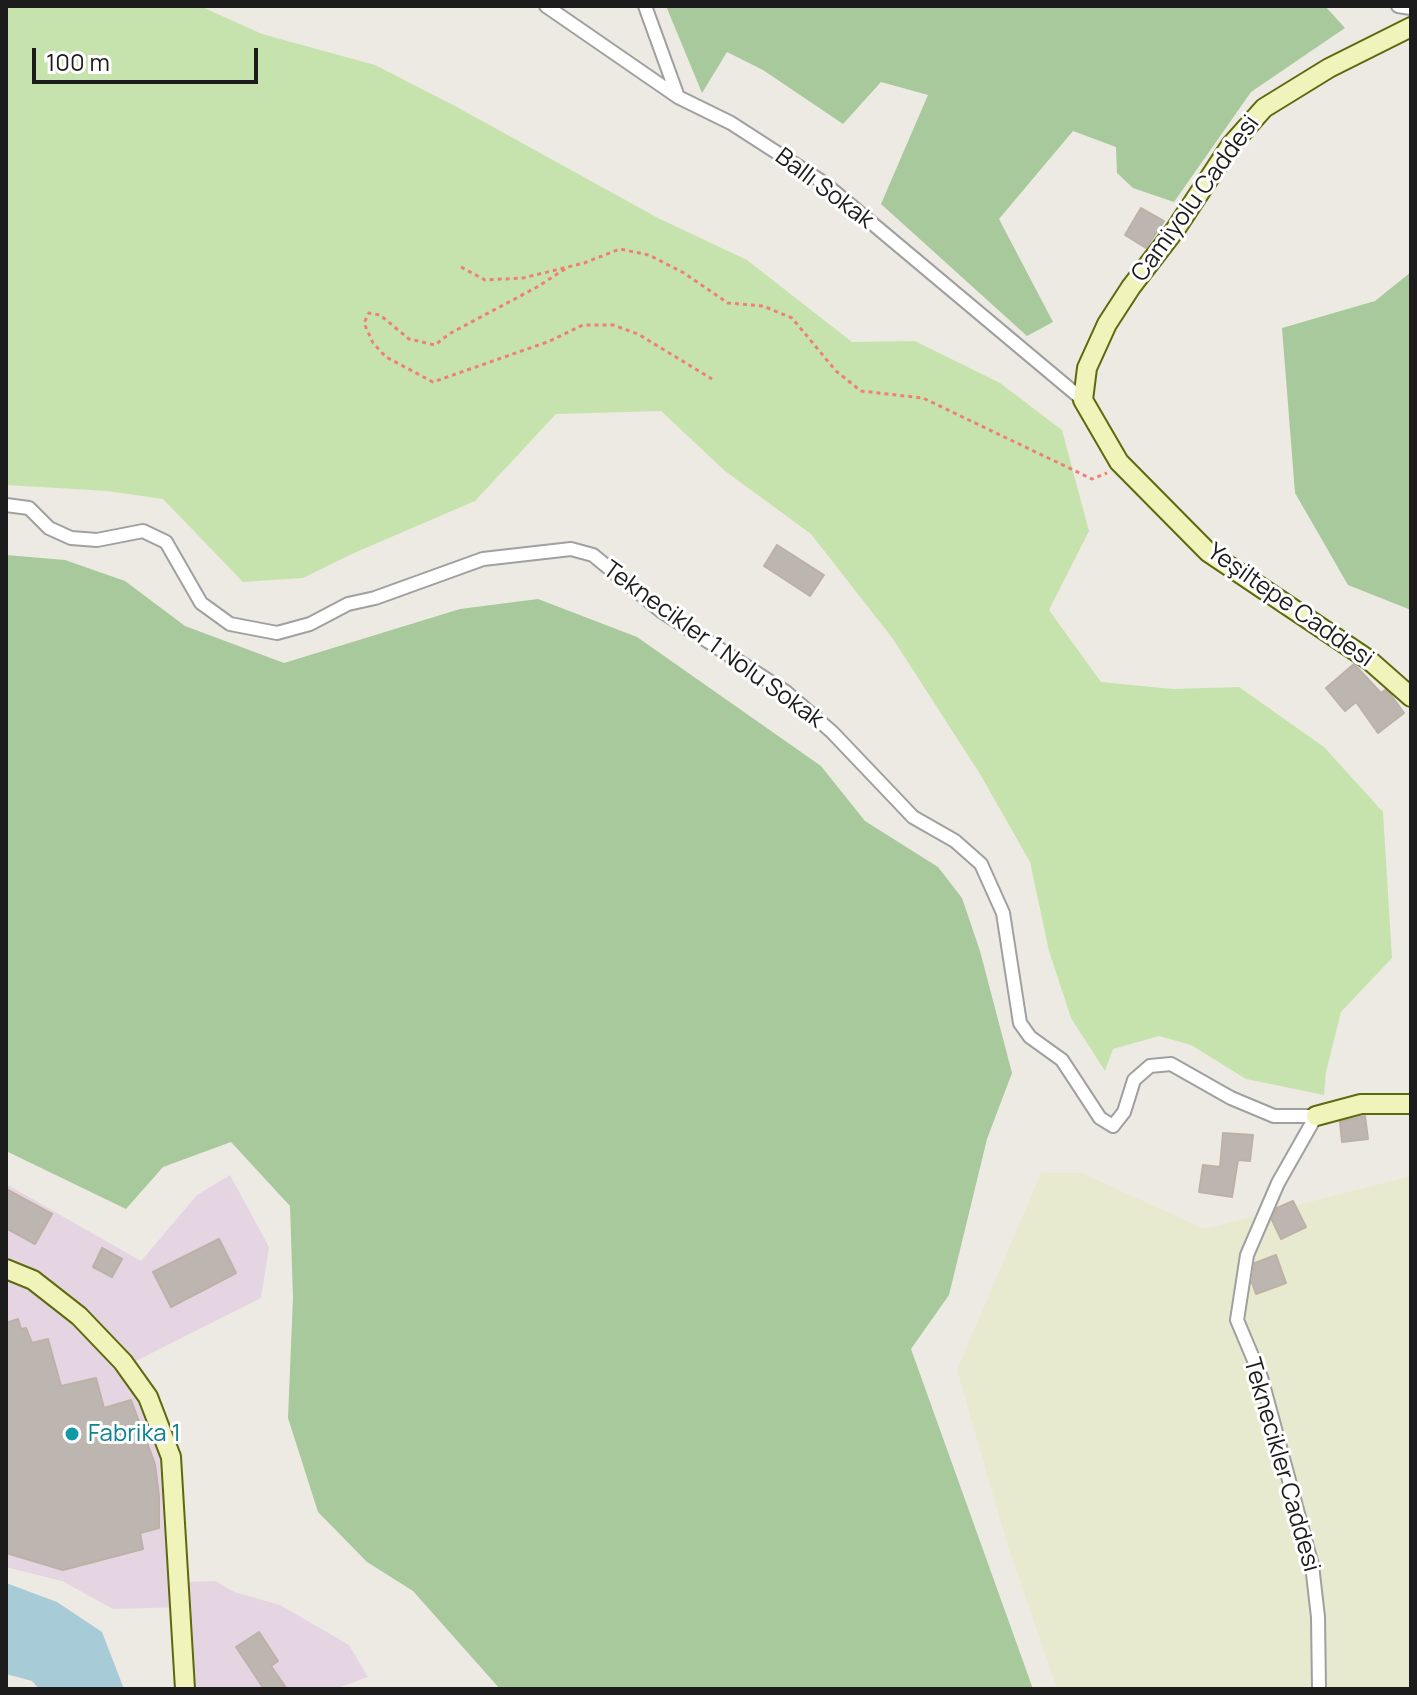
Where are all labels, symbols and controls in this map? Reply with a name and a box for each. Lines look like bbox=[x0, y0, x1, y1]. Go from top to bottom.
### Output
scale bar bbox=[36, 32, 262, 82]
text: 100 m bbox=[46, 45, 110, 78]
street label: Camiyolu Caddesi bbox=[1126, 110, 1266, 288]
street label: Ballı Sokak bbox=[769, 143, 879, 235]
street label: Yeşiltepe Caddesi bbox=[1201, 538, 1379, 674]
street label: Teknecikler 1 Nolu Sokak bbox=[597, 555, 829, 735]
street label: Teknecikler Caddesi bbox=[1237, 1355, 1325, 1575]
place label: Fabrika 1 bbox=[88, 1420, 181, 1448]
marker: Fabrika 1 bbox=[63, 1425, 81, 1443]

